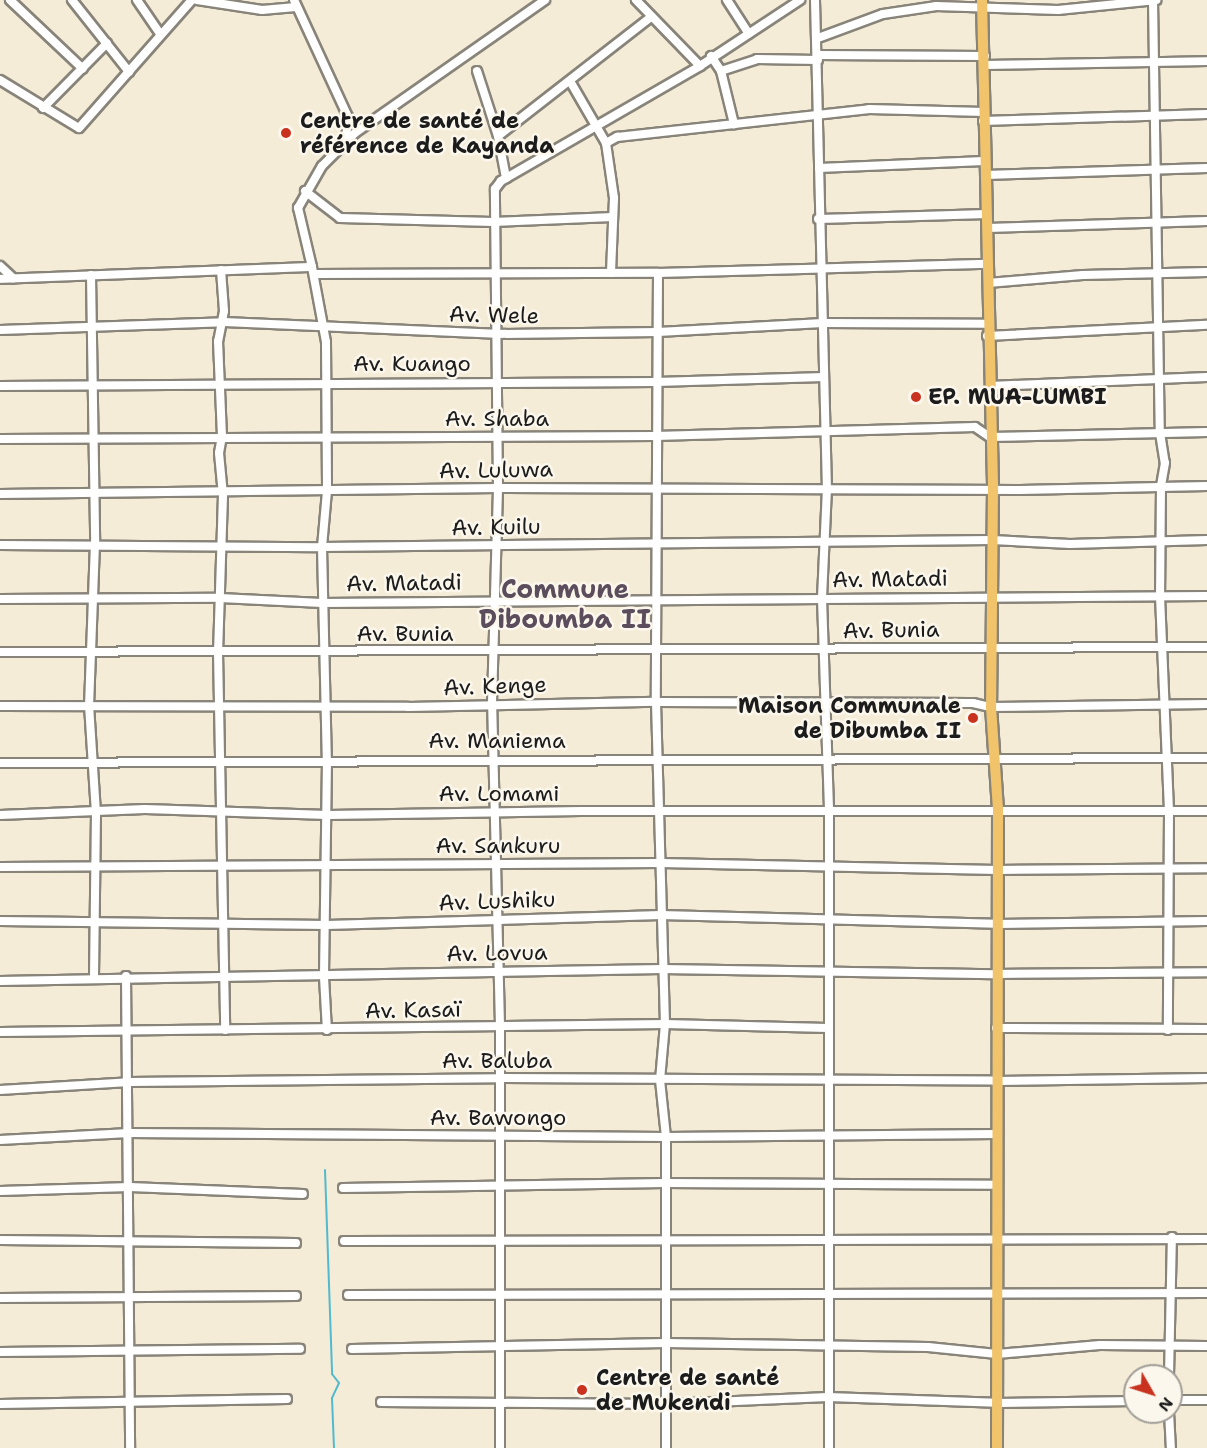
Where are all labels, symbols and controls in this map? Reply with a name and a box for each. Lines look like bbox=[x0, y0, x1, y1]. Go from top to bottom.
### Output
place label: Centre de santé de référence de Kayanda bbox=[300, 107, 554, 158]
marker: Centre de santé de référence de Kayanda bbox=[277, 124, 295, 142]
street label: Av. Wele bbox=[449, 301, 539, 329]
street label: Av. Kuango bbox=[353, 351, 471, 377]
place label: EP. MUA-LUMBI bbox=[928, 384, 1107, 410]
marker: EP. MUA-LUMBI bbox=[909, 390, 923, 404]
street label: Av. Shaba bbox=[445, 406, 549, 432]
street label: Av. Luluwa bbox=[439, 456, 553, 484]
street label: Av. Kuilu bbox=[451, 513, 541, 541]
street label: Av. Matadi bbox=[832, 565, 948, 593]
street label: Av. Matadi bbox=[346, 569, 462, 597]
district label: Commune Diboumba II bbox=[479, 573, 651, 634]
street label: Av. Bunia bbox=[842, 616, 940, 644]
street label: Av. Bunia bbox=[357, 621, 453, 647]
street label: Av. Kenge bbox=[443, 671, 547, 701]
place label: Maison Communale de Dibumba II bbox=[738, 692, 961, 744]
marker: Maison Communale de Dibumba II bbox=[966, 711, 980, 725]
street label: Av. Maniema bbox=[428, 728, 566, 754]
street label: Av. Lomami bbox=[438, 781, 560, 807]
street label: Av. Sankuru bbox=[436, 833, 560, 859]
street label: Av. Lushiku bbox=[438, 886, 556, 916]
street label: Av. Lovua bbox=[446, 939, 548, 967]
street label: Av. Kasaï bbox=[365, 996, 461, 1024]
street label: Av. Baluba bbox=[442, 1048, 552, 1074]
street label: Av. Bawongo bbox=[430, 1105, 566, 1131]
place label: Centre de santé de Mukendi bbox=[596, 1364, 779, 1416]
north arrow bbox=[1123, 1364, 1183, 1424]
marker: Centre de santé de Mukendi bbox=[573, 1381, 591, 1399]
text: N bbox=[1154, 1393, 1178, 1416]

